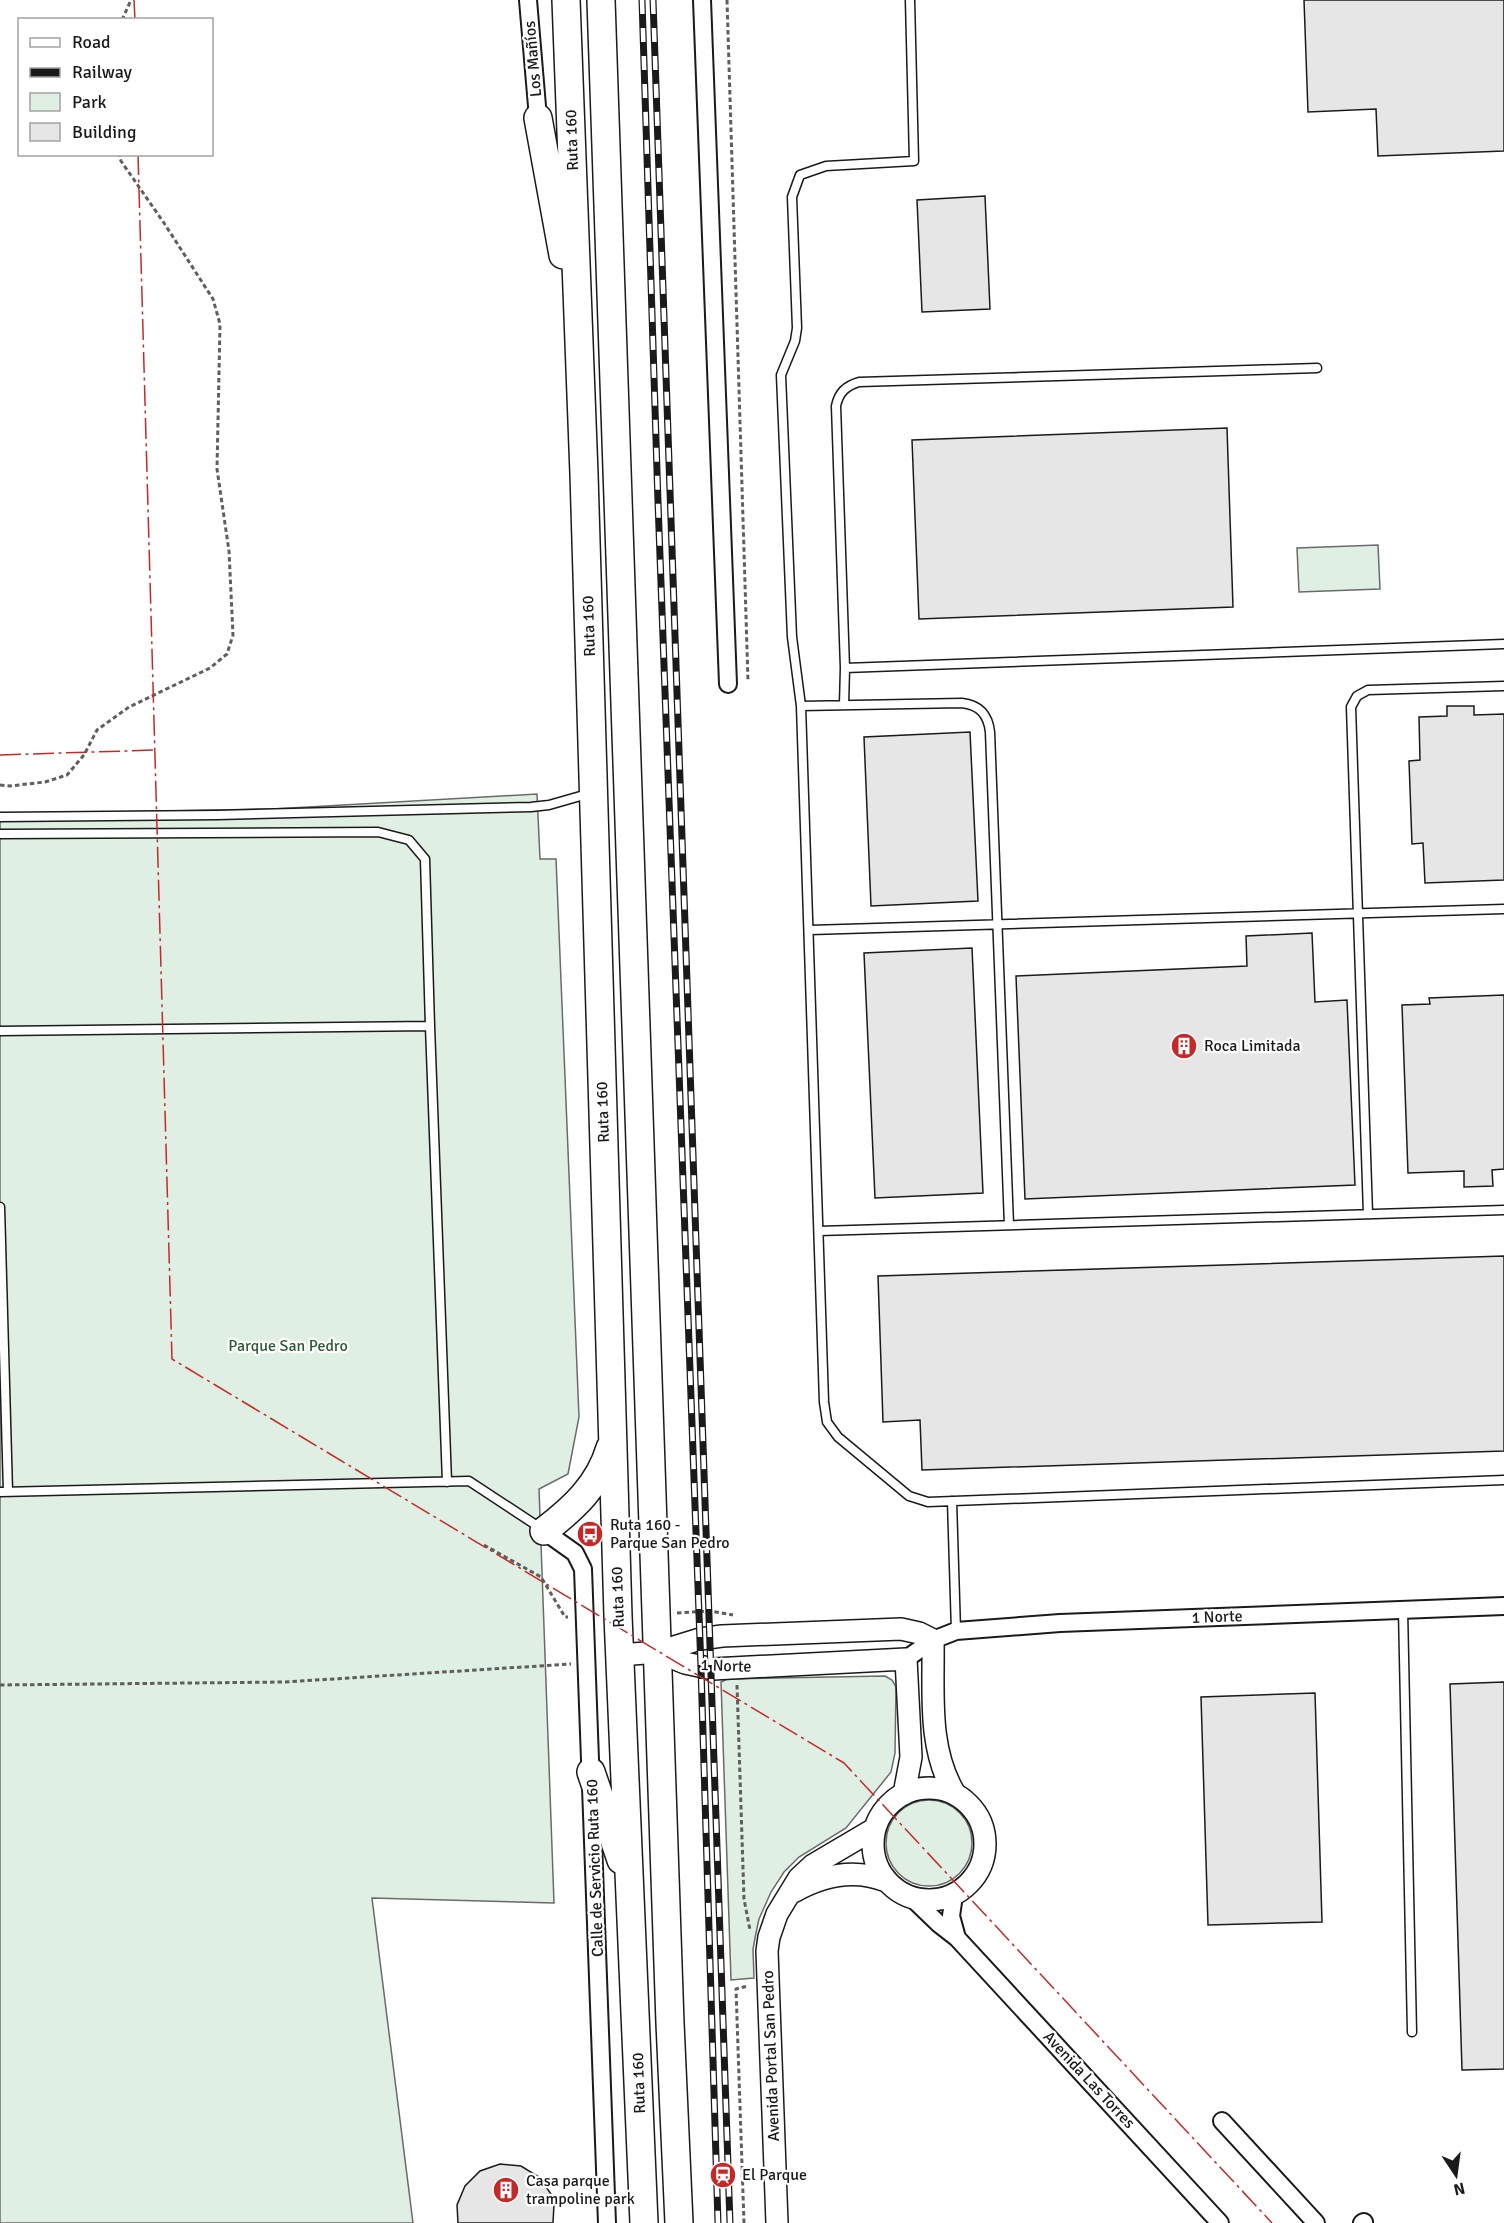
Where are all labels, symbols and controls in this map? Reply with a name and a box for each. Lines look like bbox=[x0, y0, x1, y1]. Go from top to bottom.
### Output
legend bbox=[18, 18, 213, 156]
street label: Los Mañíos bbox=[520, 20, 546, 98]
text: Road bbox=[72, 31, 111, 53]
text: Railway bbox=[72, 61, 133, 83]
text: Park bbox=[72, 91, 107, 113]
street label: Ruta 160 bbox=[561, 109, 583, 171]
text: Building bbox=[72, 121, 136, 143]
street label: Ruta 160 bbox=[578, 595, 600, 657]
building icon: Roca Limitada bbox=[1169, 1031, 1199, 1061]
place label: Roca Limitada bbox=[1204, 1036, 1301, 1056]
street label: Ruta 160 bbox=[592, 1081, 614, 1143]
park label: Parque San Pedro bbox=[228, 1336, 348, 1356]
place label: Ruta 160 - Parque San Pedro bbox=[610, 1515, 730, 1553]
bus stop icon: Ruta 160 - Parque San Pedro bbox=[575, 1519, 605, 1549]
street label: Ruta 160 bbox=[607, 1566, 629, 1628]
street label: 1 Norte bbox=[1191, 1606, 1243, 1628]
street label: 1 Norte bbox=[700, 1655, 752, 1677]
street label: Calle de Servicio Ruta 160 bbox=[582, 1779, 608, 1957]
street label: Avenida Portal San Pedro bbox=[758, 1970, 784, 2142]
street label: Avenida Las Torres bbox=[1039, 2027, 1139, 2133]
street label: Ruta 160 bbox=[628, 2052, 650, 2114]
north arrow bbox=[1426, 2145, 1486, 2205]
station icon: El Parque bbox=[708, 2160, 738, 2190]
place label: El Parque bbox=[742, 2165, 807, 2185]
place label: Casa parque trampoline park bbox=[526, 2171, 635, 2209]
building icon: Casa parque trampoline park bbox=[491, 2175, 521, 2205]
text: N bbox=[1451, 2178, 1467, 2200]

